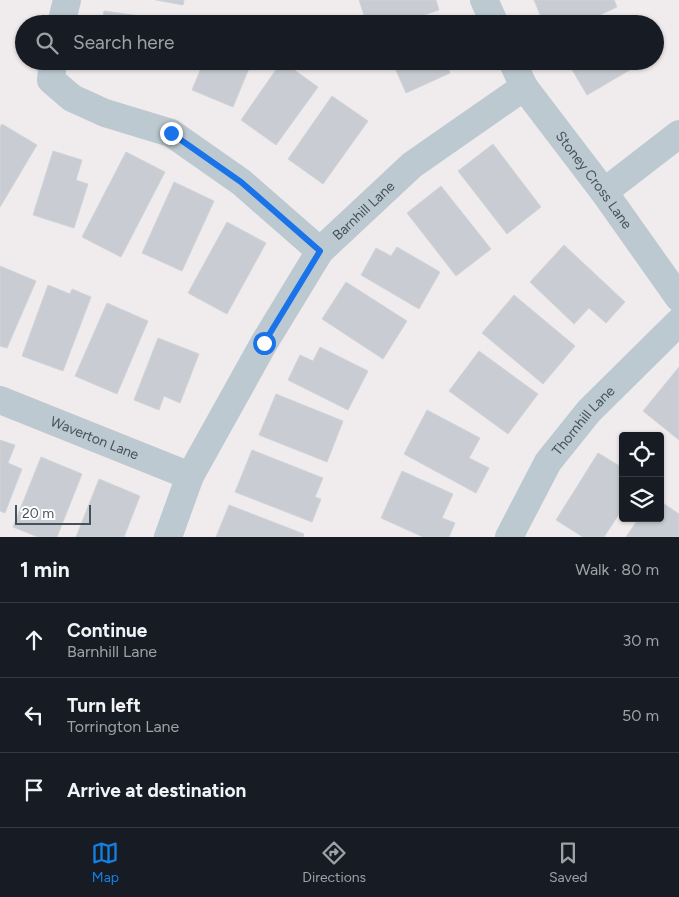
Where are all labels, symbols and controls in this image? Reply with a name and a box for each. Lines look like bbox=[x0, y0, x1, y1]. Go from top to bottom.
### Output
search box bbox=[15, 15, 664, 70]
icon: search bbox=[33, 29, 61, 57]
text: Search here bbox=[73, 31, 175, 54]
route end bbox=[160, 122, 183, 145]
street label: Stoney Cross Lane bbox=[552, 128, 636, 233]
street label: Barnhill Lane bbox=[329, 178, 398, 244]
route start bbox=[253, 332, 276, 355]
street label: Thornhill Lane bbox=[549, 382, 619, 459]
street label: Waverton Lane bbox=[48, 413, 142, 464]
map controls bbox=[619, 432, 664, 522]
button: locate bbox=[619, 432, 664, 477]
button: layers bbox=[619, 477, 664, 522]
scale bar bbox=[15, 502, 91, 525]
text: 20 m bbox=[22, 505, 54, 522]
text: 1 min bbox=[20, 557, 70, 582]
text: Walk · 80 m bbox=[575, 560, 659, 579]
text: Continue bbox=[67, 619, 147, 642]
icon: ahead bbox=[20, 626, 48, 654]
text: 30 m bbox=[622, 631, 659, 650]
text: Barnhill Lane bbox=[67, 642, 157, 661]
text: Turn left bbox=[67, 694, 141, 717]
icon: left bbox=[20, 701, 48, 729]
text: 50 m bbox=[622, 706, 659, 725]
text: Torrington Lane bbox=[67, 717, 179, 736]
icon: arrive bbox=[20, 776, 48, 804]
text: Arrive at destination bbox=[67, 779, 246, 802]
tab: Map bbox=[91, 839, 119, 886]
tab: Directions bbox=[302, 839, 366, 886]
tab: Saved bbox=[549, 839, 588, 886]

